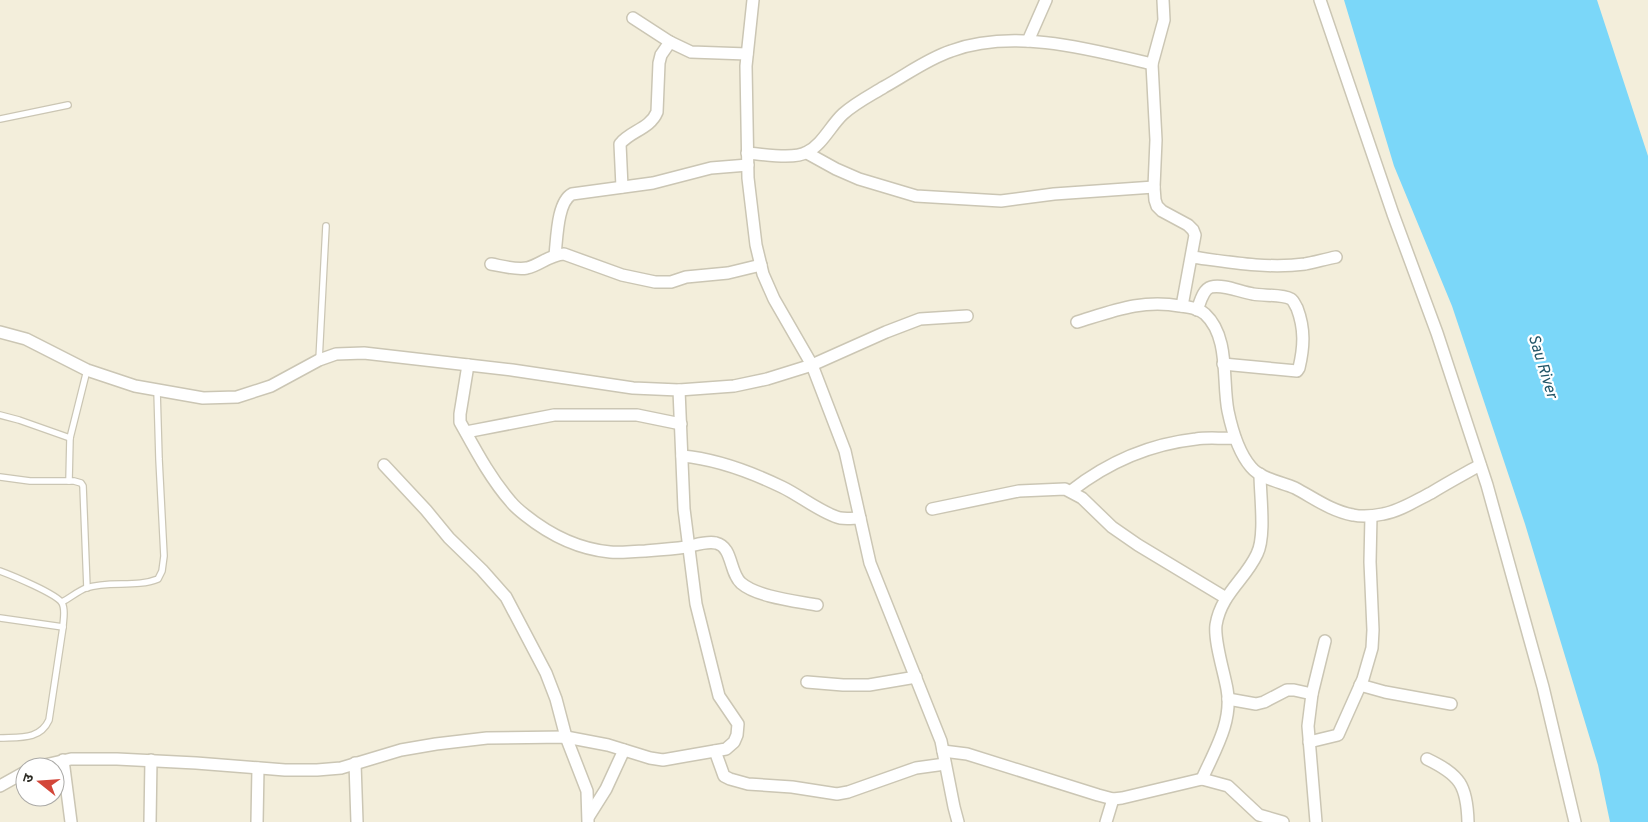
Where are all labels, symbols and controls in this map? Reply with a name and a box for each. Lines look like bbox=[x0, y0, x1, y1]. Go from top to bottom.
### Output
water label: Sau River bbox=[1523, 332, 1562, 403]
north arrow bbox=[15, 757, 65, 807]
text: उ bbox=[20, 771, 39, 785]

